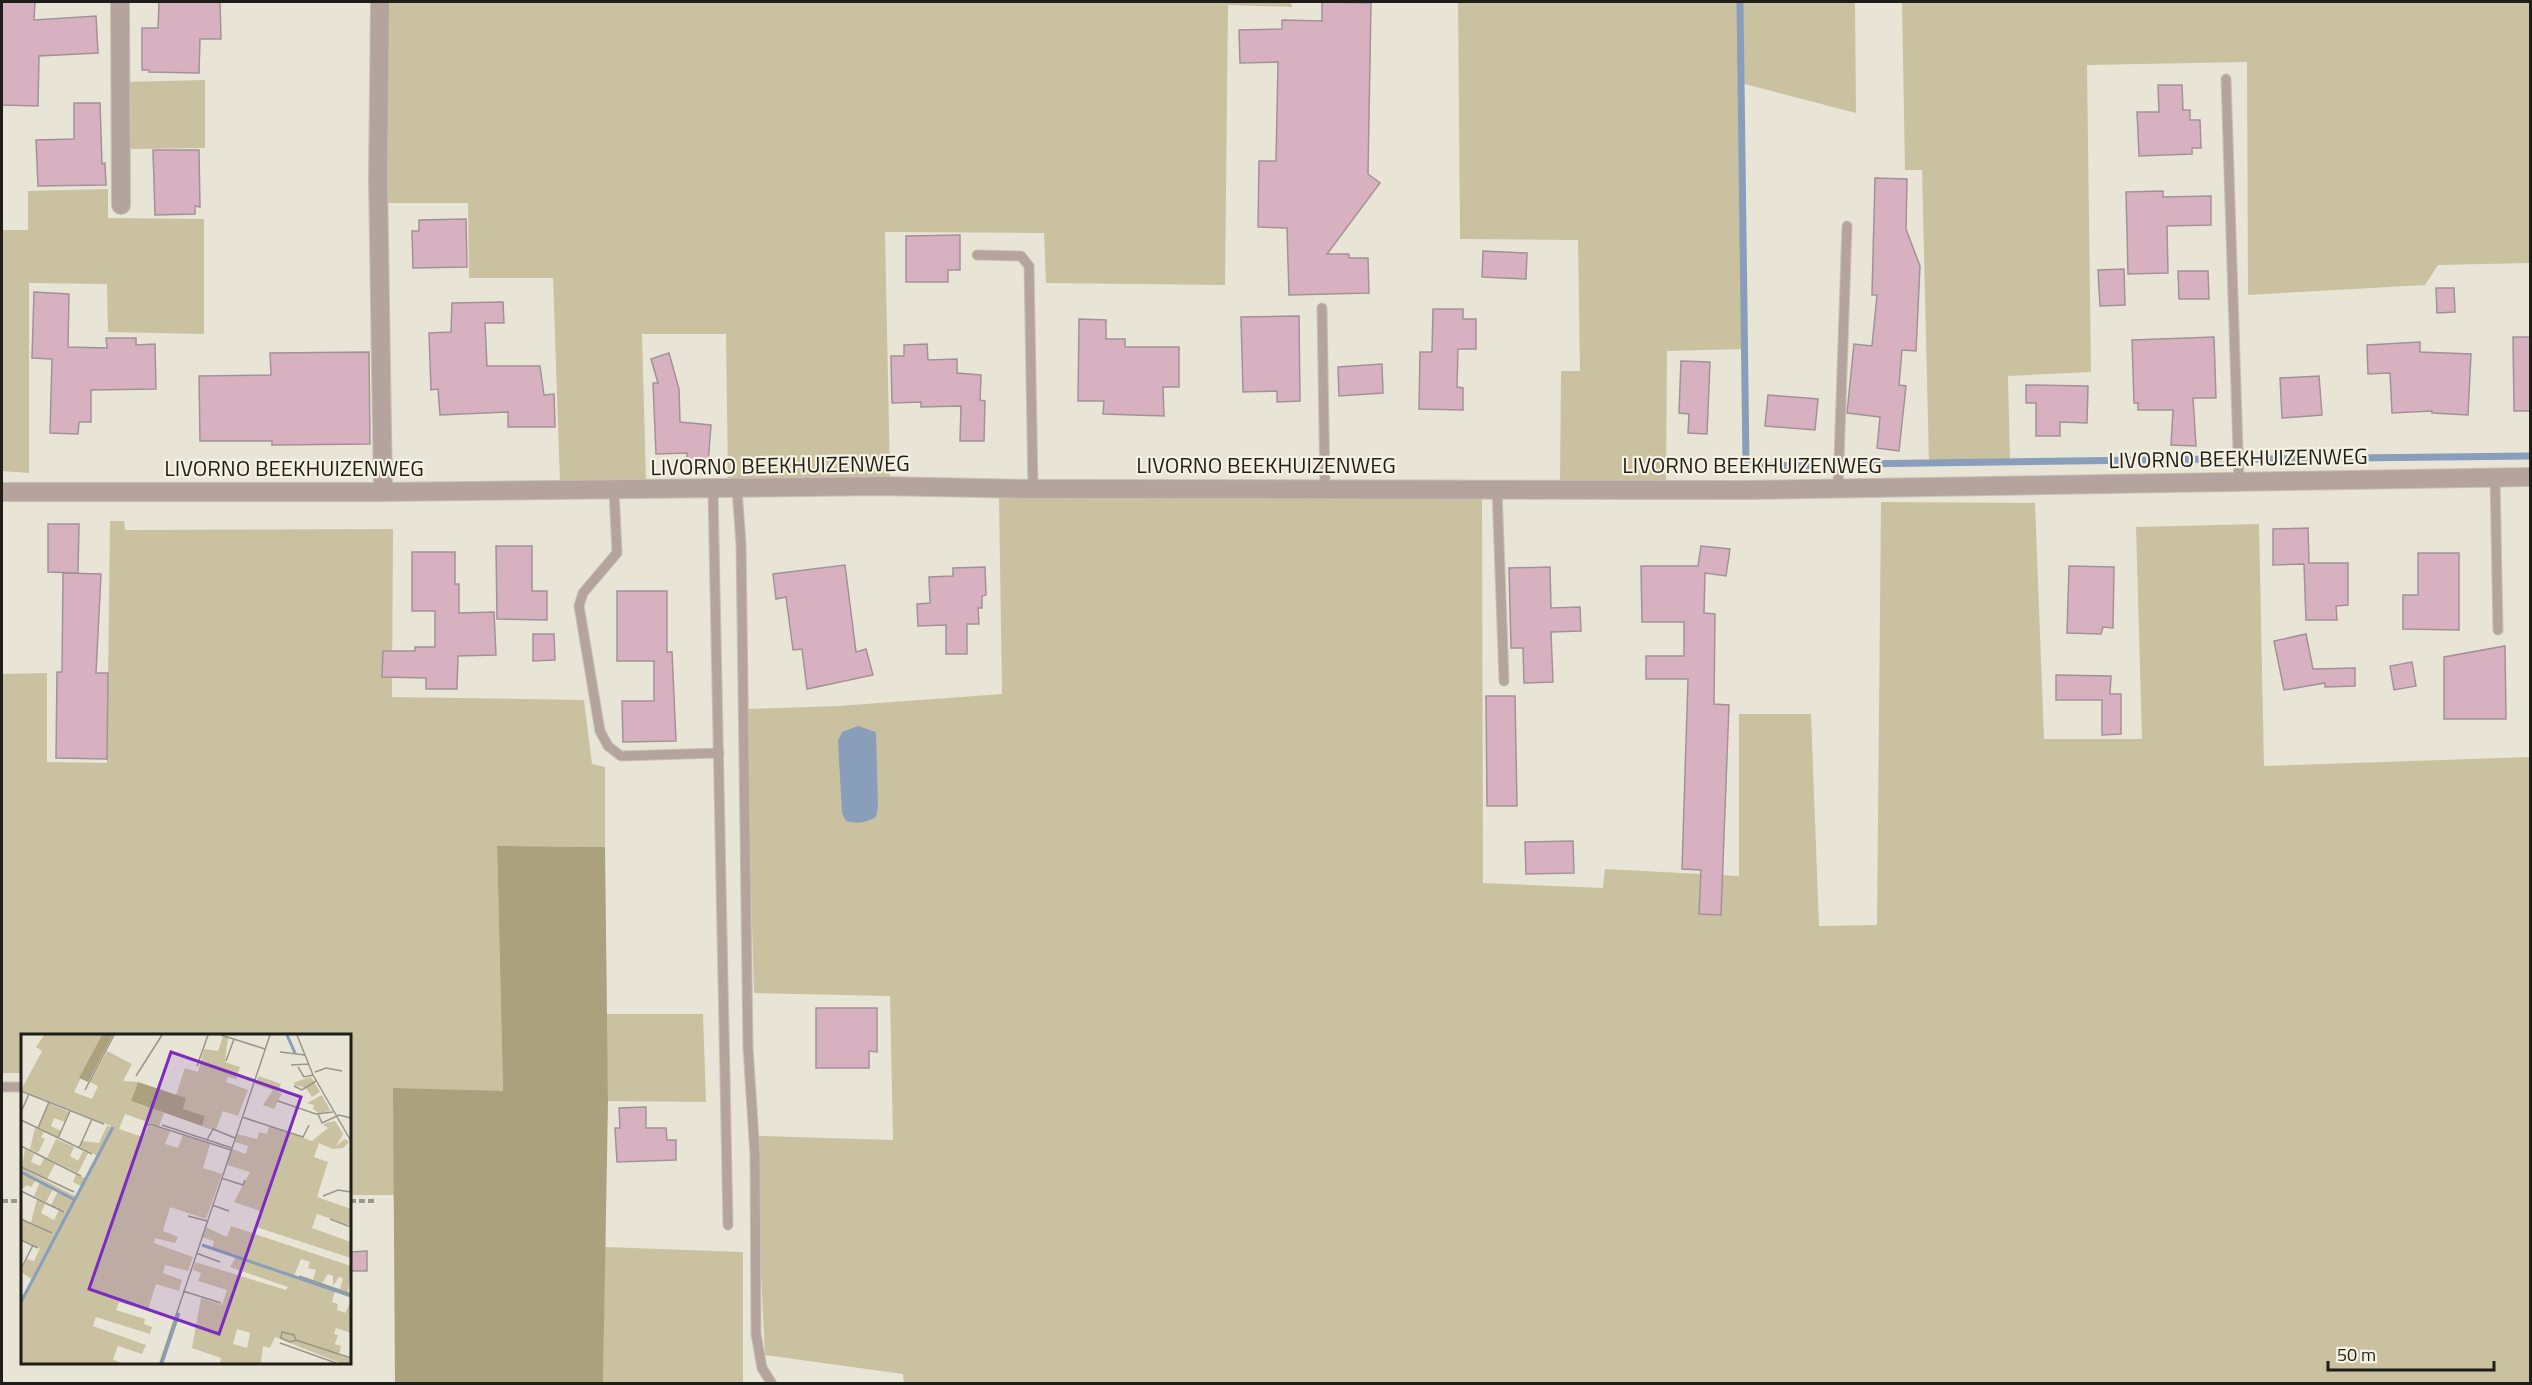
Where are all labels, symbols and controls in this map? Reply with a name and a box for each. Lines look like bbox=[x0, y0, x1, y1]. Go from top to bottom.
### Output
street label: LIVORNO BEEKHUIZENWEG bbox=[2108, 439, 2368, 477]
street label: LIVORNO BEEKHUIZENWEG bbox=[650, 446, 910, 484]
street label: LIVORNO BEEKHUIZENWEG bbox=[1136, 448, 1396, 482]
street label: LIVORNO BEEKHUIZENWEG bbox=[1622, 448, 1882, 482]
street label: LIVORNO BEEKHUIZENWEG bbox=[164, 451, 424, 485]
inset map bbox=[21, 1034, 351, 1364]
scale bar bbox=[2328, 1334, 2494, 1372]
text: 50 m bbox=[2337, 1341, 2376, 1368]

